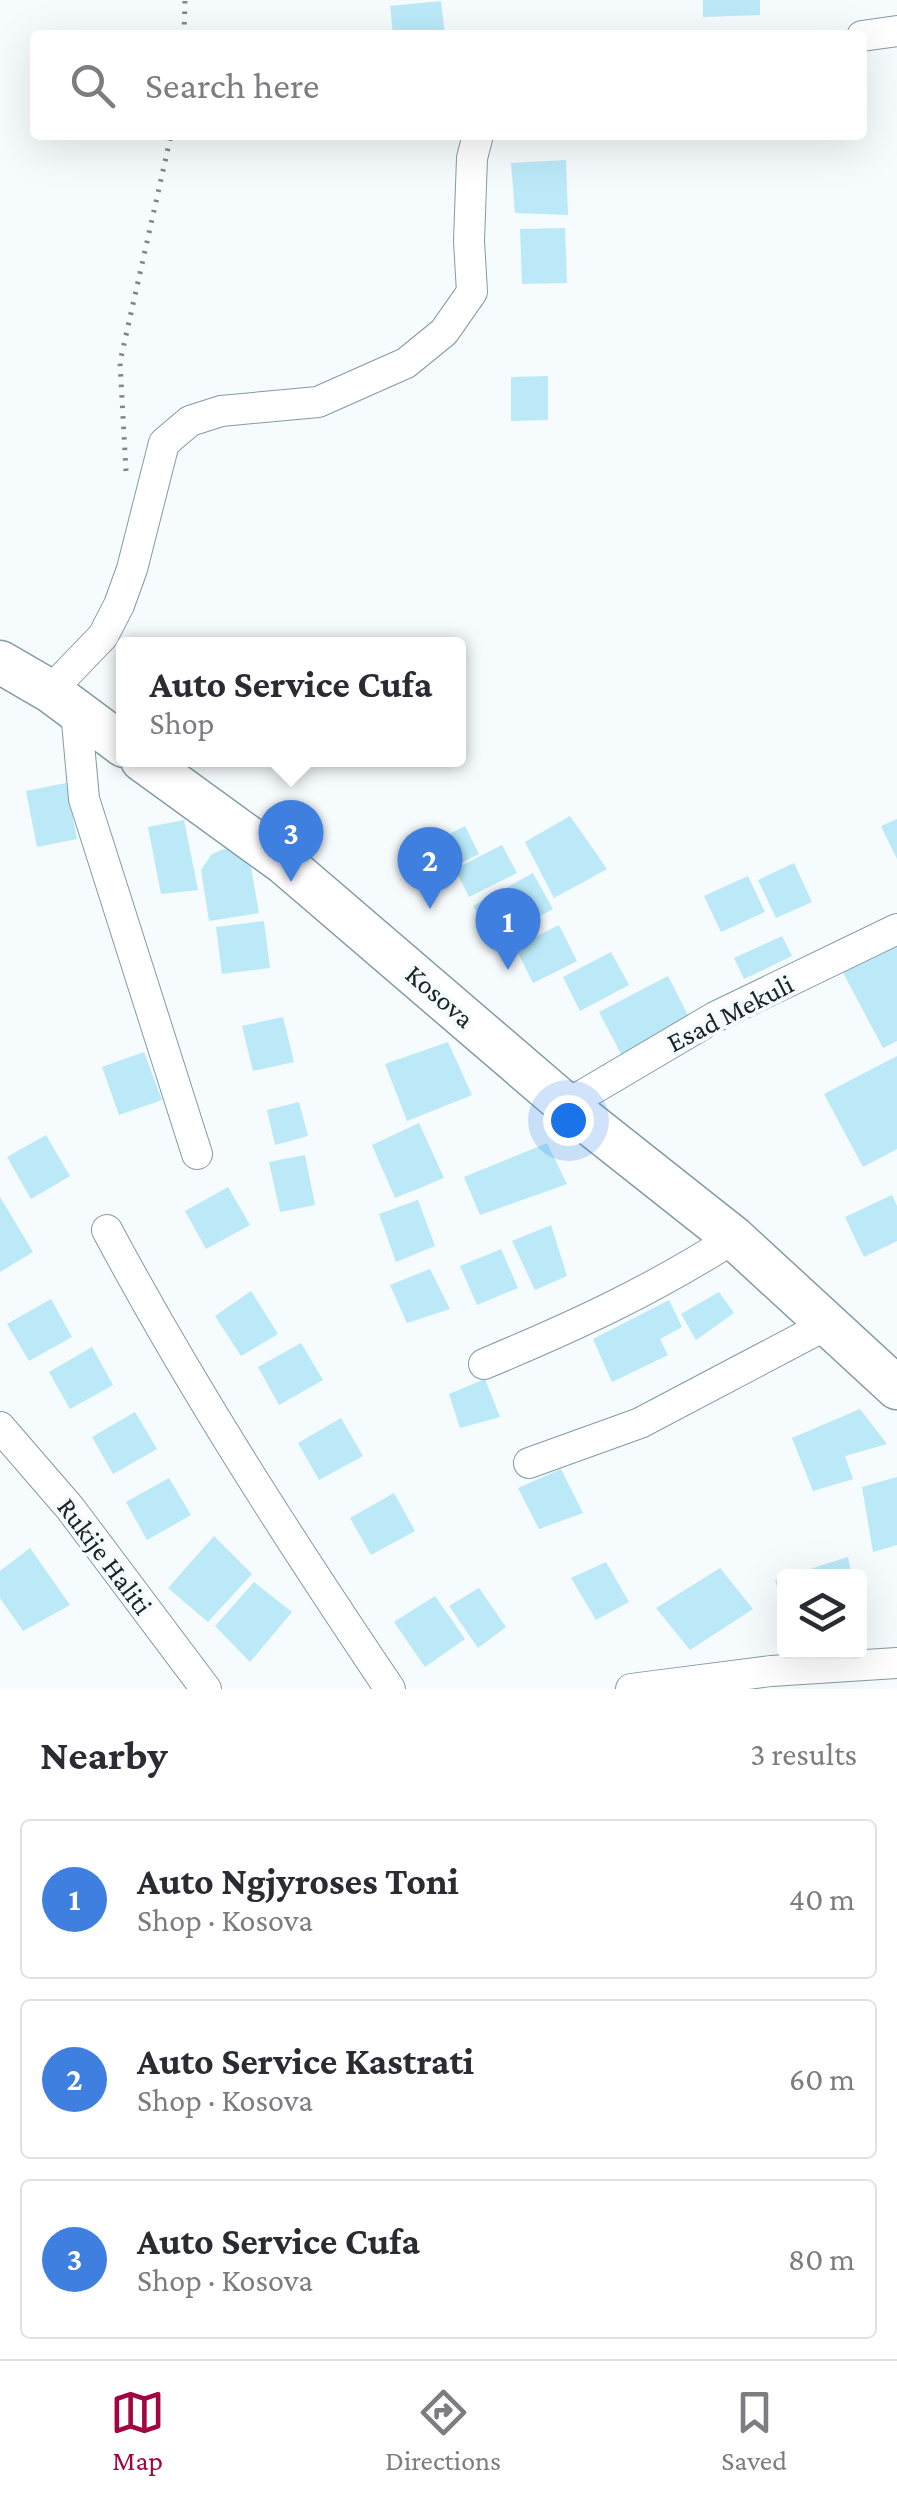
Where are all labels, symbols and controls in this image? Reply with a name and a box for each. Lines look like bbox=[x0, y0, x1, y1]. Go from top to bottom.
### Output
search box bbox=[30, 30, 867, 140]
icon: search bbox=[65, 58, 120, 113]
text: Search here bbox=[145, 64, 319, 106]
popup bbox=[116, 637, 466, 767]
text: Auto Service Cufa bbox=[149, 663, 433, 705]
text: Shop bbox=[149, 705, 214, 741]
pin: 3 bbox=[258, 800, 324, 882]
pin: 2 bbox=[398, 826, 462, 909]
pin: 1 bbox=[476, 888, 540, 970]
street label: Kosova bbox=[400, 958, 480, 1034]
street label: Esad Mekuli bbox=[662, 968, 798, 1058]
your location bbox=[543, 1095, 594, 1146]
street label: Rukije Haliti bbox=[51, 1492, 159, 1620]
map controls bbox=[777, 1569, 867, 1659]
button: layers bbox=[777, 1569, 867, 1659]
text: Nearby bbox=[40, 1731, 168, 1778]
text: 3 results bbox=[750, 1736, 857, 1772]
text: Auto Ngjyroses Toni bbox=[137, 1860, 459, 1902]
text: 1 bbox=[69, 1881, 80, 1917]
text: 40 m bbox=[789, 1881, 855, 1917]
text: Shop · Kosova bbox=[137, 1902, 313, 1938]
text: Auto Service Kastrati bbox=[137, 2040, 474, 2082]
text: 2 bbox=[66, 2061, 83, 2097]
text: 60 m bbox=[789, 2061, 855, 2097]
text: Shop · Kosova bbox=[137, 2082, 313, 2118]
text: Auto Service Cufa bbox=[137, 2220, 420, 2262]
text: 3 bbox=[67, 2241, 82, 2277]
text: 80 m bbox=[788, 2241, 855, 2277]
text: Shop · Kosova bbox=[137, 2262, 313, 2298]
tab: Map bbox=[110, 2385, 165, 2476]
tab: Directions bbox=[385, 2385, 501, 2476]
tab: Saved bbox=[721, 2385, 787, 2476]

